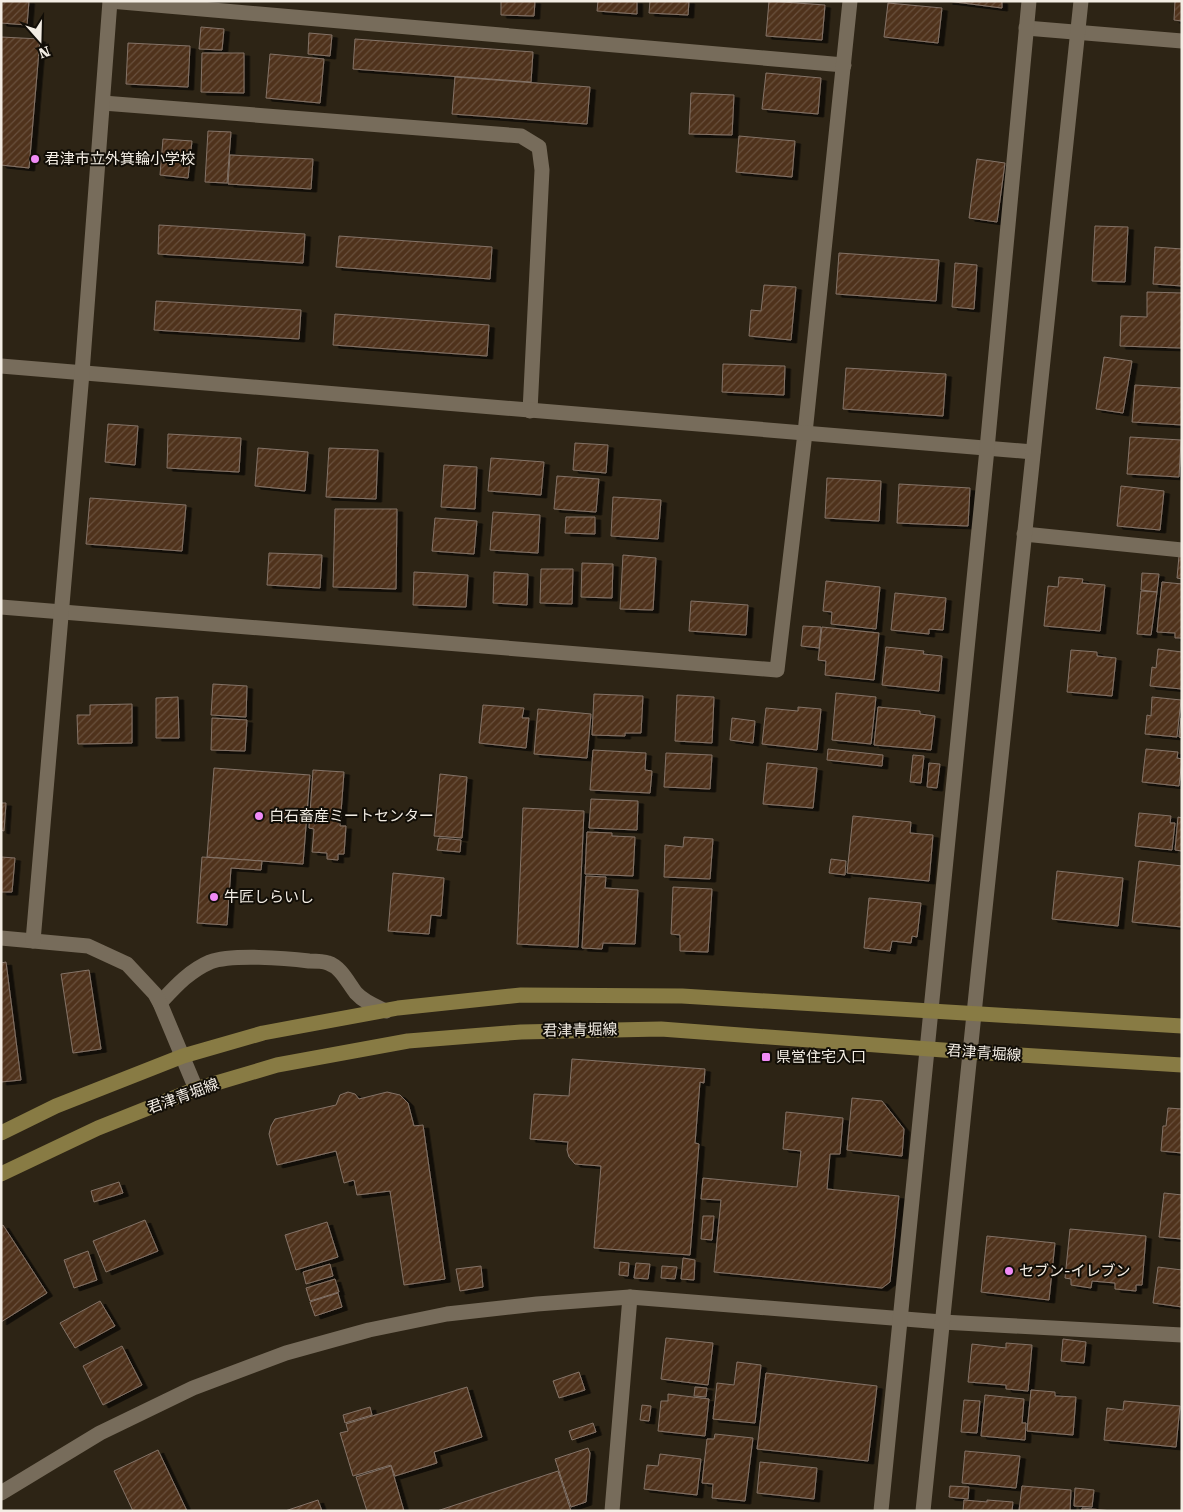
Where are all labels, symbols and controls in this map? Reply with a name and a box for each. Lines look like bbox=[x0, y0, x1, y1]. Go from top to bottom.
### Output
north arrow bbox=[15, 15, 65, 65]
text: N bbox=[36, 43, 52, 62]
place label: 君津市立外箕輪小学校 bbox=[45, 150, 195, 168]
marker: 君津市立外箕輪小学校 bbox=[29, 153, 41, 165]
place label: 白石畜産ミートセンター bbox=[269, 807, 434, 825]
marker: 白石畜産ミートセンター bbox=[253, 810, 265, 822]
place label: 牛匠しらいし bbox=[224, 888, 314, 906]
marker: 牛匠しらいし bbox=[208, 891, 220, 903]
street label: 君津青堀線 bbox=[542, 1020, 618, 1040]
street label: 君津青堀線 bbox=[946, 1041, 1022, 1065]
place label: 県営住宅入口 bbox=[776, 1048, 866, 1066]
marker: 県営住宅入口 bbox=[760, 1051, 772, 1063]
street label: 君津青堀線 bbox=[145, 1075, 221, 1117]
place label: セブン-イレブン bbox=[1019, 1262, 1131, 1280]
marker: セブン-イレブン bbox=[1003, 1265, 1015, 1277]

